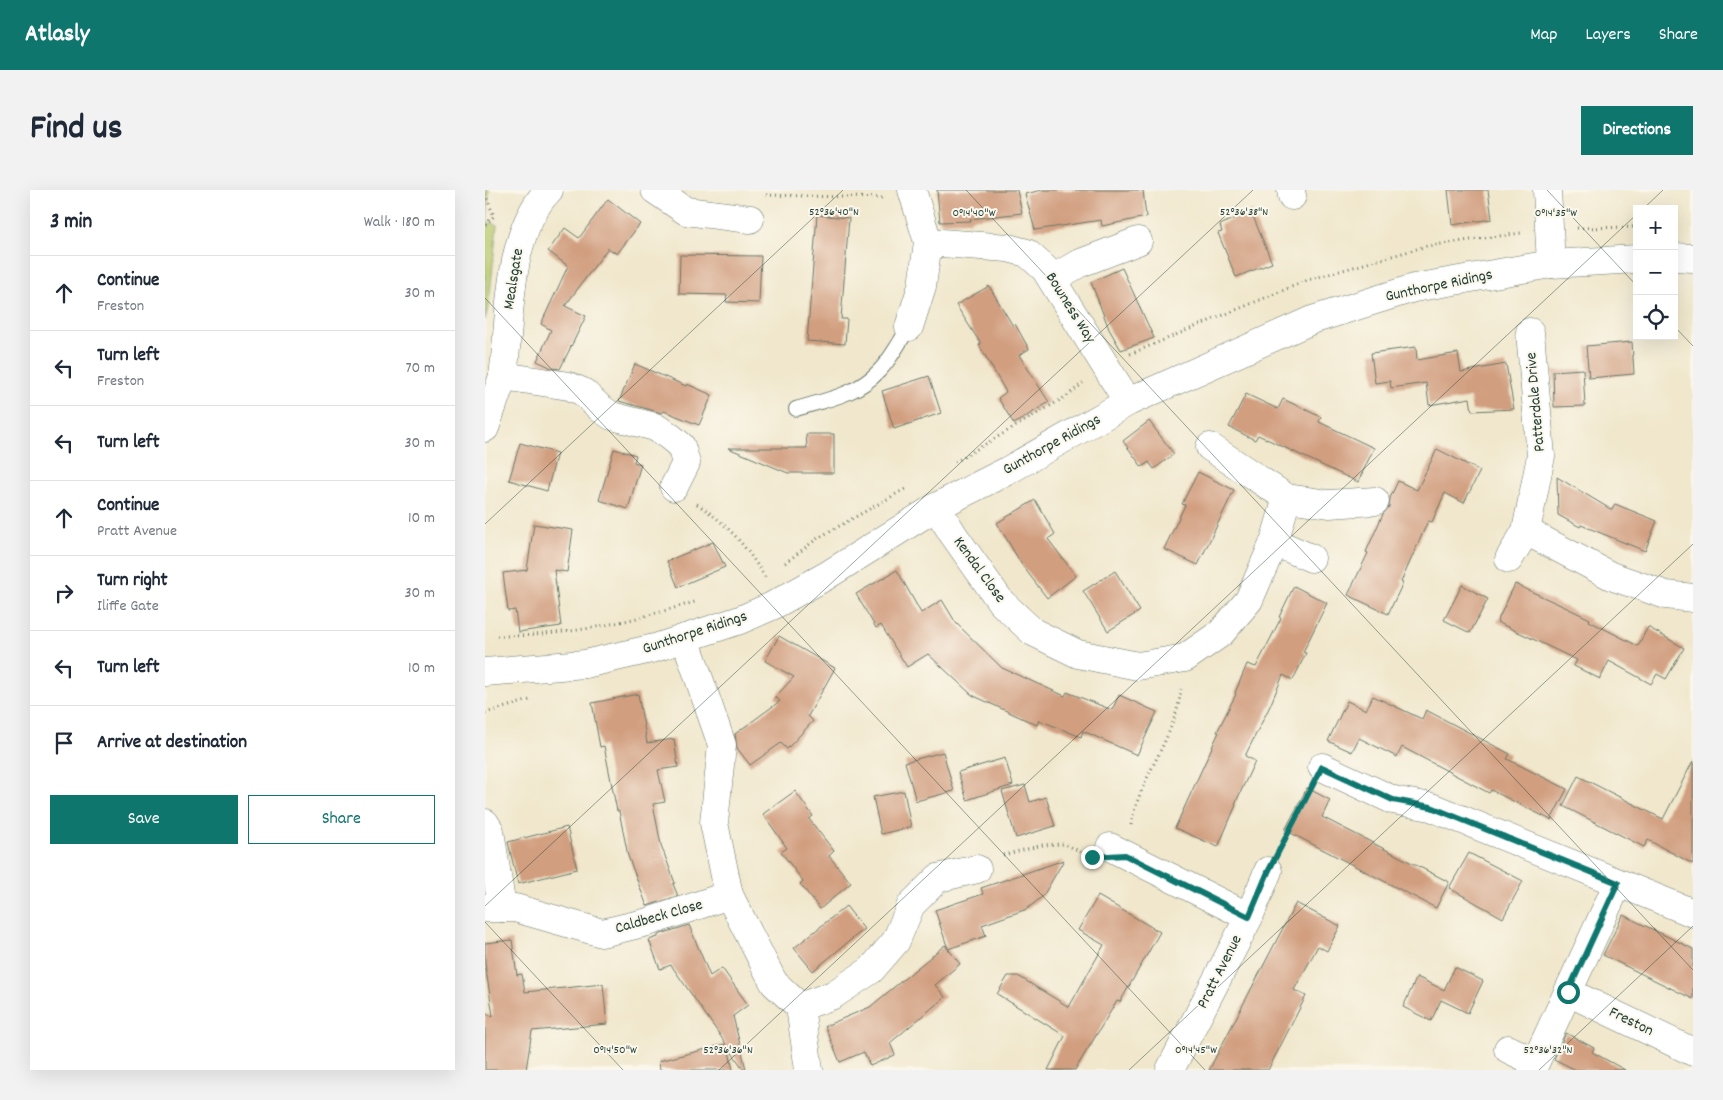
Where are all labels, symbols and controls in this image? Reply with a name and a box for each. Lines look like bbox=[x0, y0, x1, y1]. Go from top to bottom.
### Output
text: Atlasly bbox=[25, 18, 89, 52]
text: Map bbox=[1530, 23, 1557, 48]
text: Layers bbox=[1585, 23, 1631, 48]
text: Share bbox=[1659, 23, 1698, 48]
text: Find us bbox=[30, 105, 122, 155]
button: Directions bbox=[1581, 106, 1693, 155]
text: 52°36'40"N bbox=[809, 204, 859, 221]
text: 52°36'38"N bbox=[1220, 204, 1268, 221]
text: 0°14'40"W bbox=[952, 205, 996, 222]
text: 0°14'35"W bbox=[1535, 205, 1577, 222]
map controls bbox=[1633, 205, 1678, 340]
button: + bbox=[1633, 205, 1678, 250]
text: 3 min bbox=[50, 208, 92, 238]
text: Walk · 180 m bbox=[364, 211, 435, 234]
street label: Mealsgate bbox=[498, 247, 530, 311]
button: − bbox=[1633, 250, 1678, 295]
street label: Gunthorpe Ridings bbox=[1383, 263, 1495, 309]
text: Continue bbox=[97, 268, 159, 295]
street label: Bowness Way bbox=[1039, 268, 1101, 348]
icon: ahead bbox=[50, 279, 78, 307]
text: 30 m bbox=[405, 282, 435, 305]
text: Freston bbox=[97, 295, 144, 318]
button: locate bbox=[1633, 295, 1678, 340]
text: Turn left bbox=[97, 343, 160, 370]
street label: Patterdale Drive bbox=[1520, 351, 1552, 453]
icon: left bbox=[50, 354, 78, 382]
text: 70 m bbox=[405, 357, 435, 380]
text: Freston bbox=[97, 370, 144, 393]
street label: Gunthorpe Ridings bbox=[999, 408, 1105, 481]
icon: left bbox=[50, 429, 78, 457]
text: Turn left bbox=[97, 430, 160, 457]
text: 30 m bbox=[405, 432, 435, 455]
text: Continue bbox=[97, 493, 159, 520]
icon: ahead bbox=[50, 504, 78, 532]
text: 10 m bbox=[408, 507, 435, 530]
text: Pratt Avenue bbox=[97, 520, 177, 543]
street label: Kendal Close bbox=[947, 532, 1011, 608]
text: Turn right bbox=[97, 568, 168, 595]
icon: right bbox=[50, 579, 78, 607]
text: 30 m bbox=[405, 582, 435, 605]
text: Iliffe Gate bbox=[97, 595, 159, 618]
street label: Gunthorpe Ridings bbox=[640, 605, 751, 661]
icon: left bbox=[50, 654, 78, 682]
text: Turn left bbox=[97, 655, 160, 682]
text: 10 m bbox=[408, 657, 435, 680]
icon: arrive bbox=[50, 729, 78, 757]
text: Arrive at destination bbox=[97, 730, 247, 757]
button: Save bbox=[50, 795, 238, 844]
button: Share bbox=[248, 795, 435, 844]
route end bbox=[1081, 846, 1104, 869]
street label: Caldbeck Close bbox=[613, 894, 705, 940]
street label: Pratt Avenue bbox=[1192, 931, 1248, 1013]
route start bbox=[1557, 981, 1580, 1004]
street label: Freston bbox=[1605, 1001, 1657, 1043]
text: 0°14'50"W bbox=[593, 1042, 637, 1059]
text: 52°36'36"N bbox=[703, 1042, 753, 1059]
text: 0°14'45"W bbox=[1175, 1042, 1217, 1059]
text: 52°36'32"N bbox=[1524, 1042, 1573, 1059]

